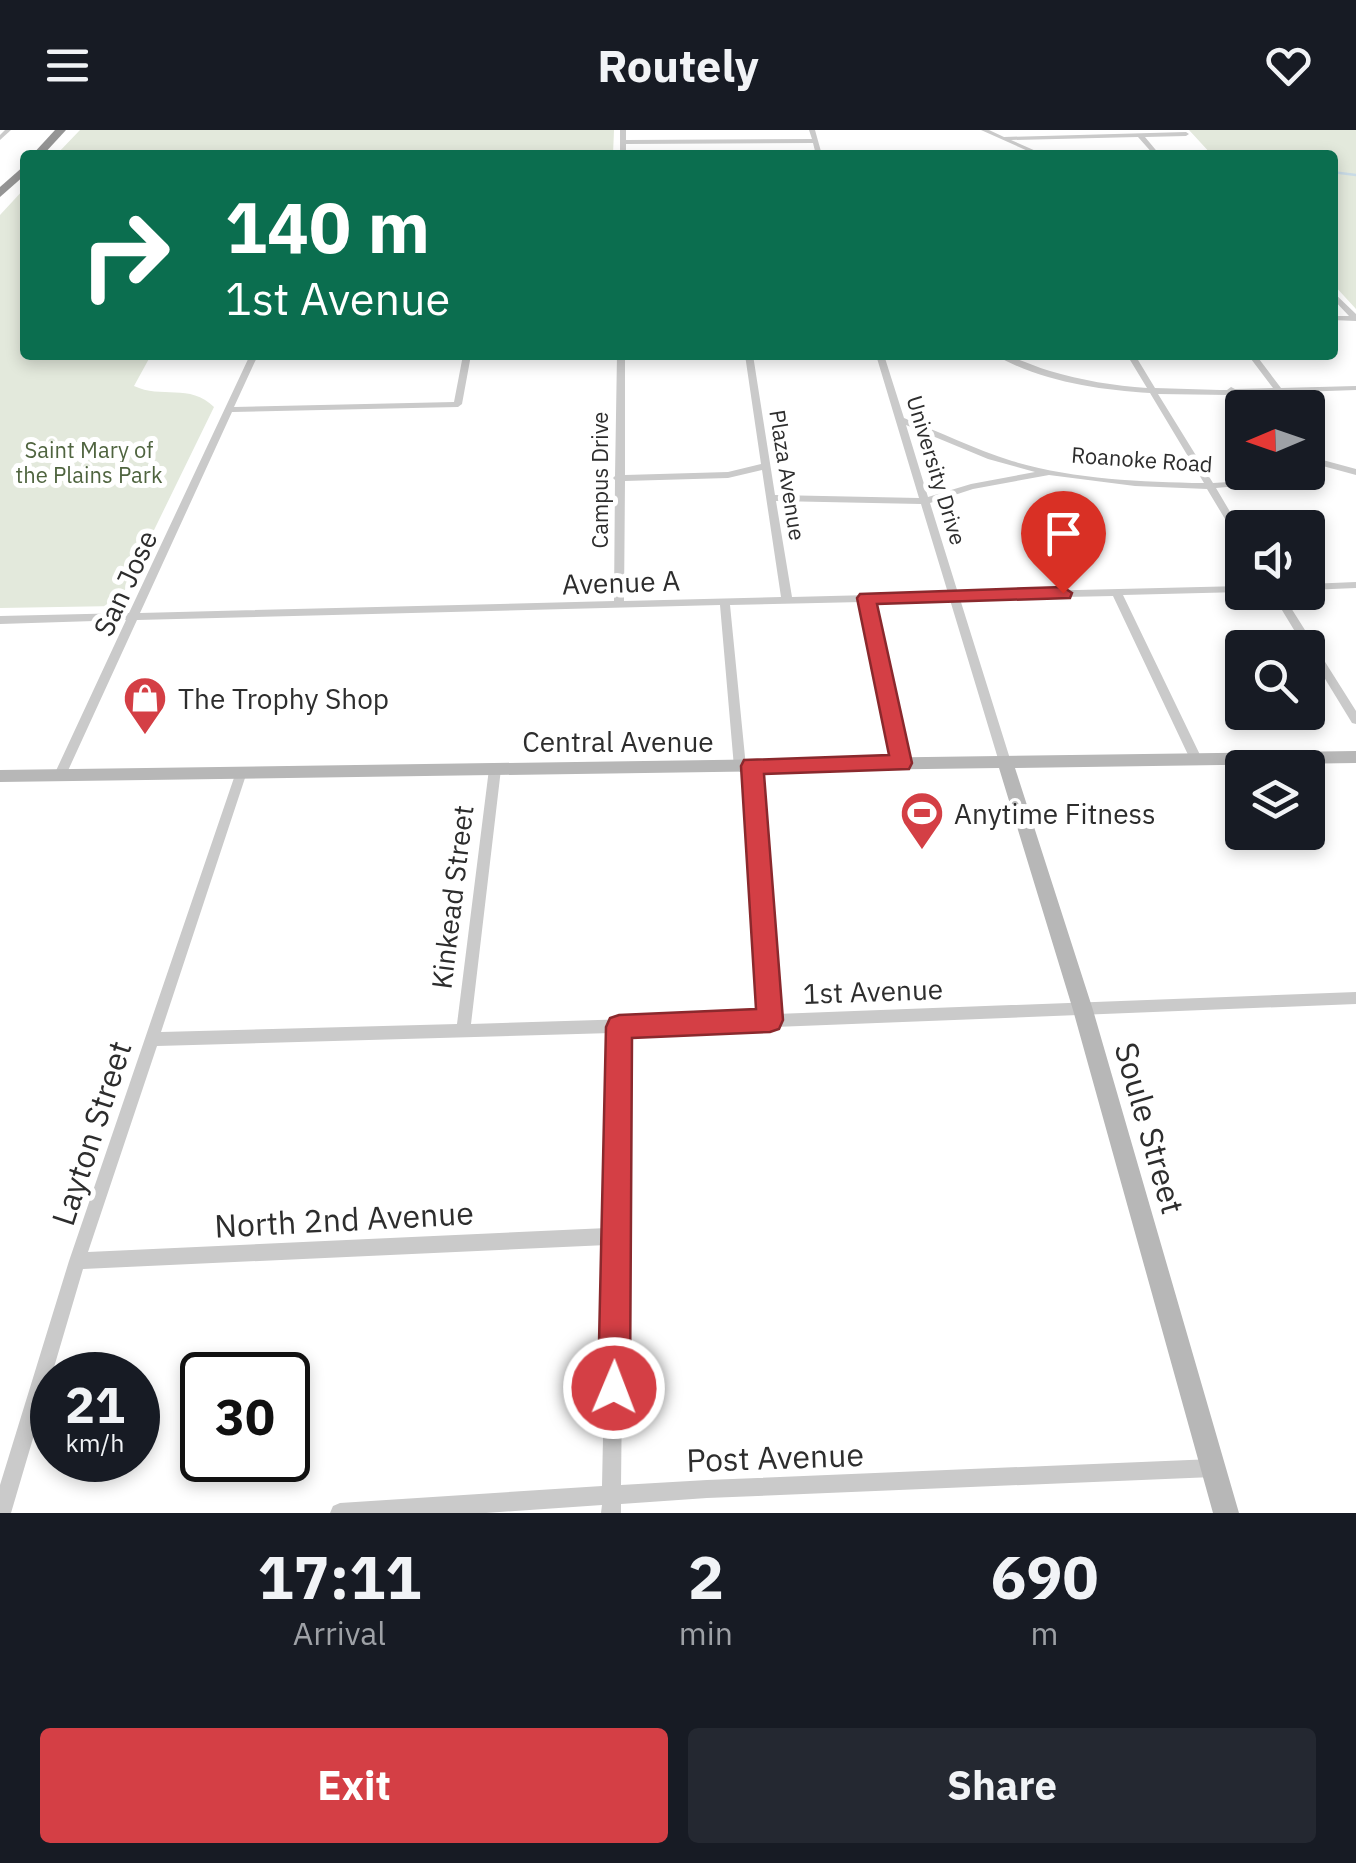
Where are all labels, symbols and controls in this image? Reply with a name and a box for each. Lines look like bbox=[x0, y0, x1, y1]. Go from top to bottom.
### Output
text: Routely bbox=[597, 36, 759, 94]
icon: menu bbox=[40, 38, 95, 93]
icon: heart bbox=[1261, 38, 1316, 93]
text: 140 m bbox=[225, 181, 430, 272]
icon: right bbox=[60, 190, 190, 320]
text: 1st Avenue bbox=[225, 269, 450, 327]
north arrow bbox=[1225, 390, 1325, 490]
map controls bbox=[1225, 390, 1325, 850]
street label: University Drive bbox=[900, 392, 974, 548]
street label: Plaza Avenue bbox=[763, 408, 813, 542]
street label: Campus Drive bbox=[585, 412, 614, 548]
park label: Saint Mary of the Plains Park bbox=[16, 435, 163, 489]
street label: Roanoke Road bbox=[1070, 440, 1214, 478]
pin bbox=[1021, 491, 1106, 594]
icon: arrive bbox=[1036, 506, 1091, 561]
button: sound bbox=[1225, 510, 1325, 610]
street label: San Jose bbox=[84, 524, 166, 642]
street label: Avenue A bbox=[561, 561, 681, 603]
button: search bbox=[1225, 630, 1325, 730]
shop icon: The Trophy Shop bbox=[122, 675, 168, 736]
place label: The Trophy Shop bbox=[178, 680, 389, 717]
street label: Central Avenue bbox=[522, 723, 714, 760]
button: layers bbox=[1225, 750, 1325, 850]
sports icon: Anytime Fitness bbox=[899, 790, 945, 851]
place label: Anytime Fitness bbox=[954, 795, 1156, 832]
street label: Kinkead Street bbox=[422, 803, 482, 991]
street label: 1st Avenue bbox=[802, 970, 944, 1012]
street label: Layton Street bbox=[41, 1035, 141, 1231]
street label: Soule Street bbox=[1106, 1037, 1194, 1219]
street label: North 2nd Avenue bbox=[213, 1191, 475, 1247]
position arrow bbox=[562, 1336, 666, 1440]
speed limit sign: 30 bbox=[180, 1352, 310, 1482]
text: 21 bbox=[65, 1372, 125, 1437]
text: km/h bbox=[66, 1426, 124, 1459]
street label: Post Avenue bbox=[685, 1433, 865, 1481]
text: 17:11 bbox=[258, 1537, 421, 1616]
text: 2 bbox=[688, 1537, 724, 1616]
text: 690 bbox=[990, 1537, 1098, 1616]
text: Arrival bbox=[293, 1612, 386, 1654]
text: min bbox=[679, 1612, 733, 1654]
text: m bbox=[1031, 1612, 1058, 1654]
button: Exit bbox=[40, 1728, 668, 1843]
button: Share bbox=[688, 1728, 1316, 1843]

